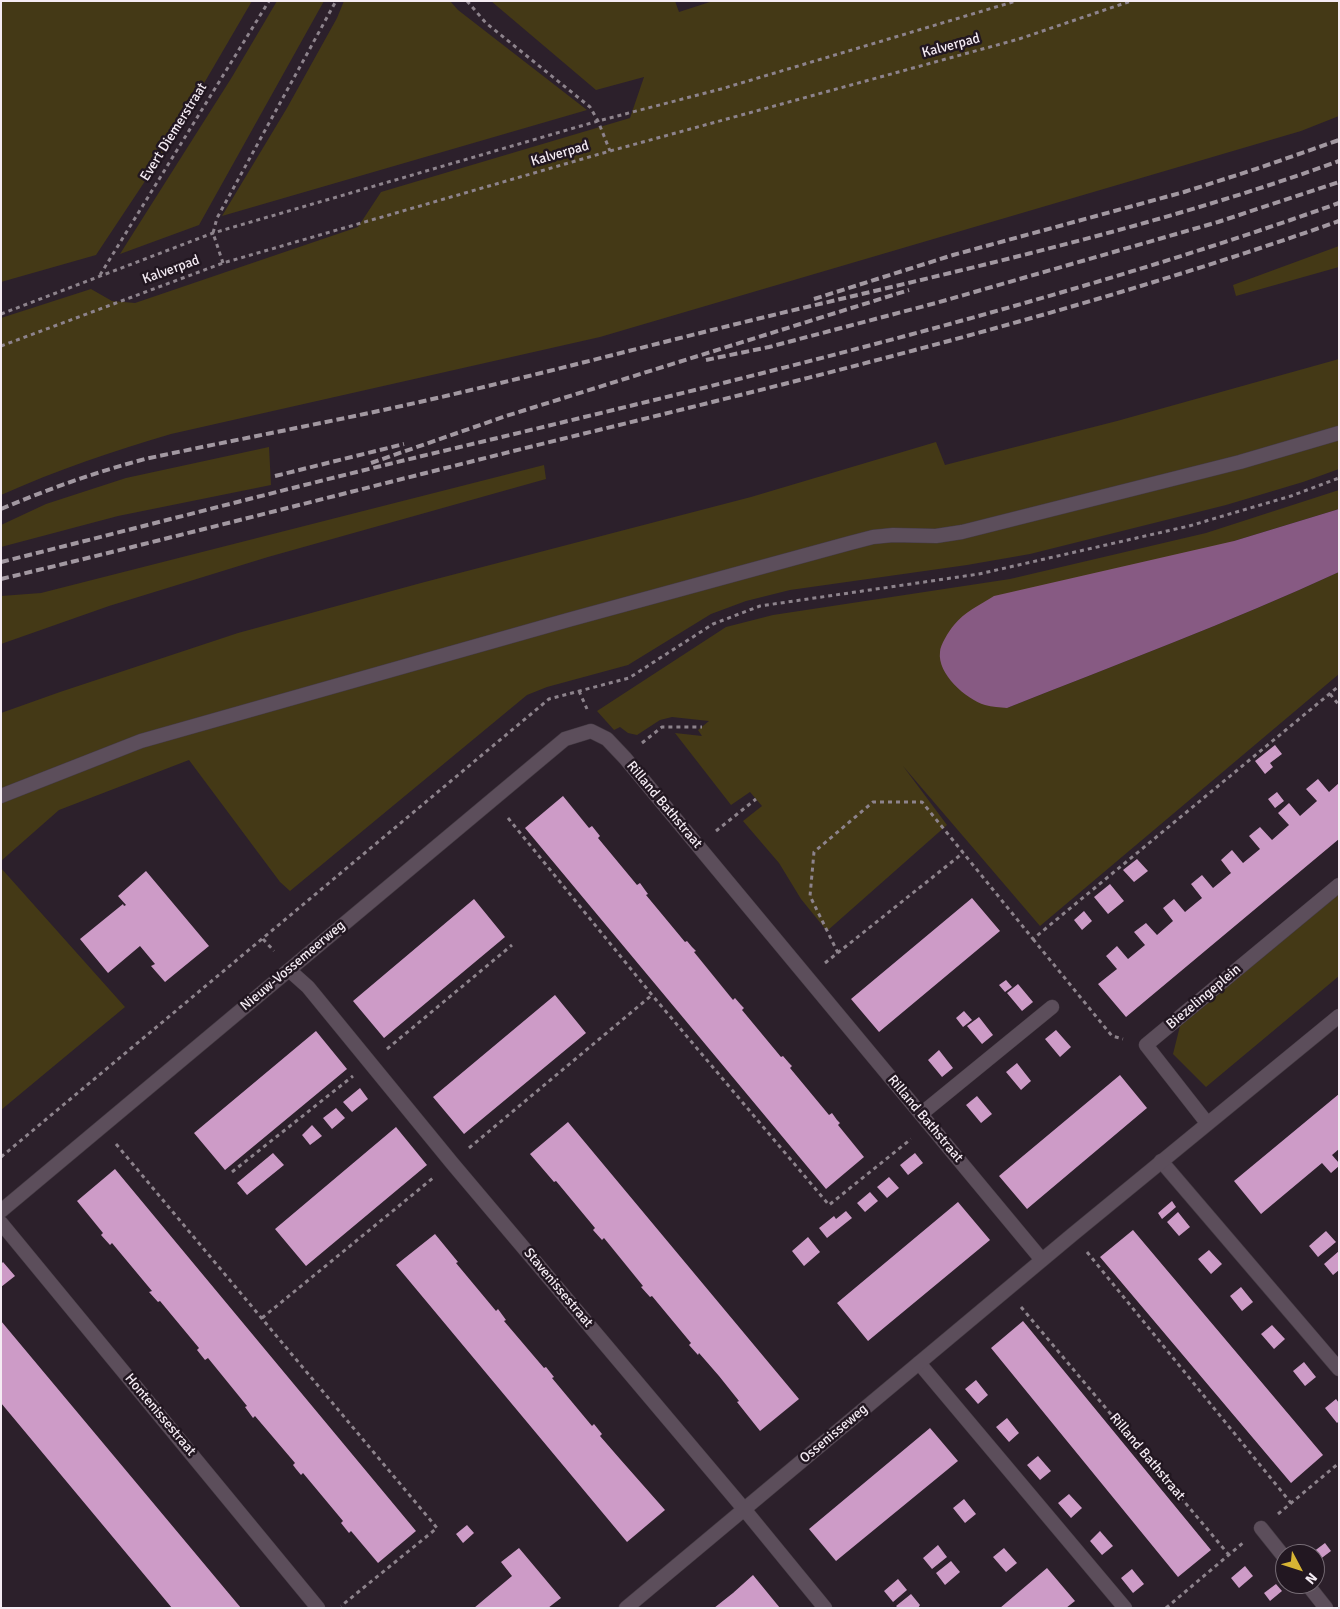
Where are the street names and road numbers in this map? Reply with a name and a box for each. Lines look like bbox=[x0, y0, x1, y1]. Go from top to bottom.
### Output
street label: Kalverpad bbox=[920, 30, 982, 62]
street label: Evert Diemerstraat bbox=[137, 80, 211, 184]
street label: Kalverpad bbox=[529, 138, 591, 170]
street label: Kalverpad bbox=[140, 252, 202, 288]
street label: Rilland Bathstraat bbox=[623, 758, 705, 852]
street label: Nieuw-Vossemeerweg bbox=[237, 917, 349, 1015]
street label: Biezelingeplein bbox=[1163, 961, 1245, 1033]
street label: Rilland Bathstraat bbox=[884, 1072, 966, 1166]
street label: Stavenissestraat bbox=[520, 1245, 596, 1331]
street label: Hontenissestraat bbox=[121, 1371, 199, 1459]
street label: Ossenisseweg bbox=[797, 1401, 871, 1467]
street label: Rilland Bathstraat bbox=[1106, 1410, 1188, 1504]

